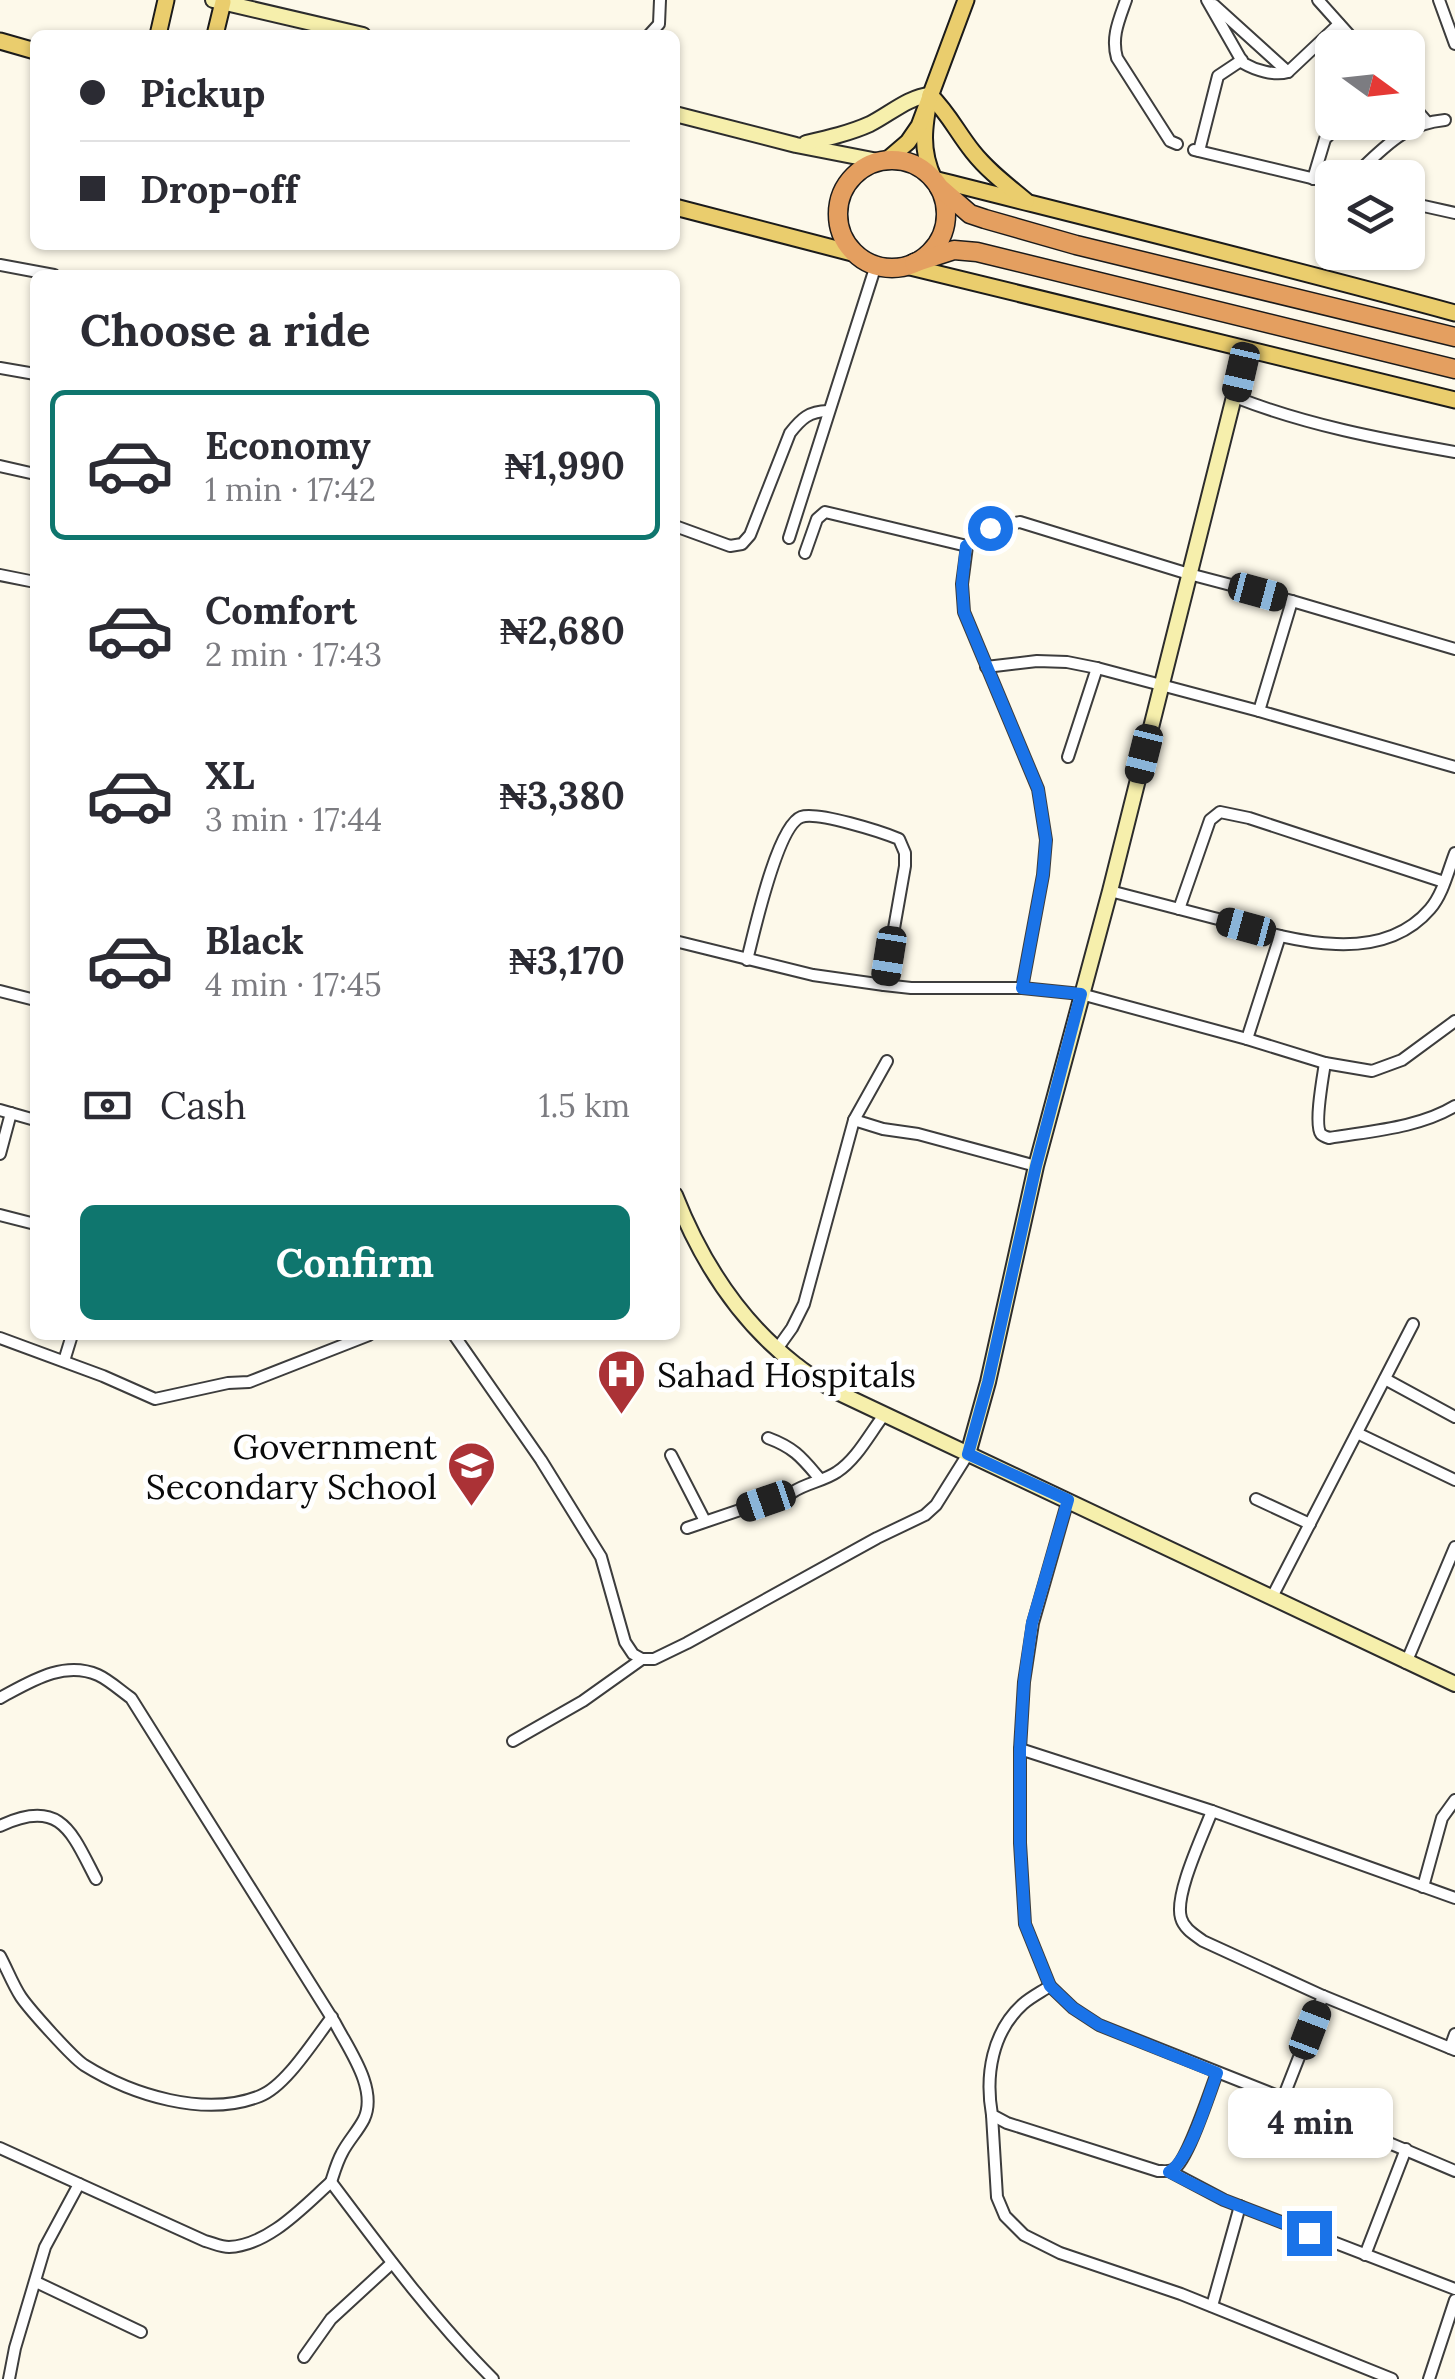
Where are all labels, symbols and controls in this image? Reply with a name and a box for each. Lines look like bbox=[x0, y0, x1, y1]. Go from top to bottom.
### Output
north arrow bbox=[1315, 30, 1425, 140]
map controls bbox=[1315, 30, 1425, 270]
text: Pickup bbox=[140, 69, 265, 117]
button: layers bbox=[1315, 160, 1425, 270]
text: Drop-off bbox=[140, 165, 298, 213]
text: Choose a ride bbox=[80, 301, 370, 358]
car bbox=[1220, 339, 1262, 405]
icon: car bbox=[85, 420, 175, 510]
text: Economy bbox=[205, 421, 371, 469]
text: ₦1,990 bbox=[505, 441, 625, 489]
text: 1 min · 17:42 bbox=[205, 469, 376, 510]
route start bbox=[968, 506, 1013, 551]
car bbox=[1225, 570, 1291, 614]
icon: car bbox=[85, 585, 175, 675]
text: Comfort bbox=[205, 586, 357, 634]
text: ₦2,680 bbox=[500, 606, 625, 654]
text: 2 min · 17:43 bbox=[205, 634, 382, 675]
car bbox=[1122, 721, 1166, 787]
icon: car bbox=[85, 750, 175, 840]
text: XL bbox=[205, 751, 255, 799]
text: ₦3,380 bbox=[500, 771, 625, 819]
text: 3 min · 17:44 bbox=[205, 799, 382, 840]
car bbox=[1213, 905, 1279, 949]
icon: car bbox=[85, 915, 175, 1005]
text: Black bbox=[205, 916, 304, 964]
car bbox=[869, 924, 909, 988]
text: ₦3,170 bbox=[509, 936, 625, 984]
text: 4 min · 17:45 bbox=[205, 964, 382, 1005]
icon: cash bbox=[80, 1078, 135, 1133]
text: Cash bbox=[160, 1081, 247, 1129]
text: 1.5 km bbox=[539, 1085, 630, 1126]
button: Confirm bbox=[80, 1205, 630, 1320]
hospital icon: Sahad Hospitals bbox=[596, 1348, 648, 1416]
place label: Sahad Hospitals bbox=[657, 1352, 916, 1397]
place label: Government Secondary School bbox=[146, 1424, 437, 1509]
school or university icon: Government Secondary School bbox=[446, 1440, 498, 1508]
car bbox=[733, 1477, 799, 1525]
car bbox=[1285, 1997, 1335, 2063]
callout: 4 min bbox=[1226, 2088, 1392, 2158]
text: 4 min bbox=[1267, 2102, 1354, 2143]
route end bbox=[1287, 2211, 1332, 2256]

